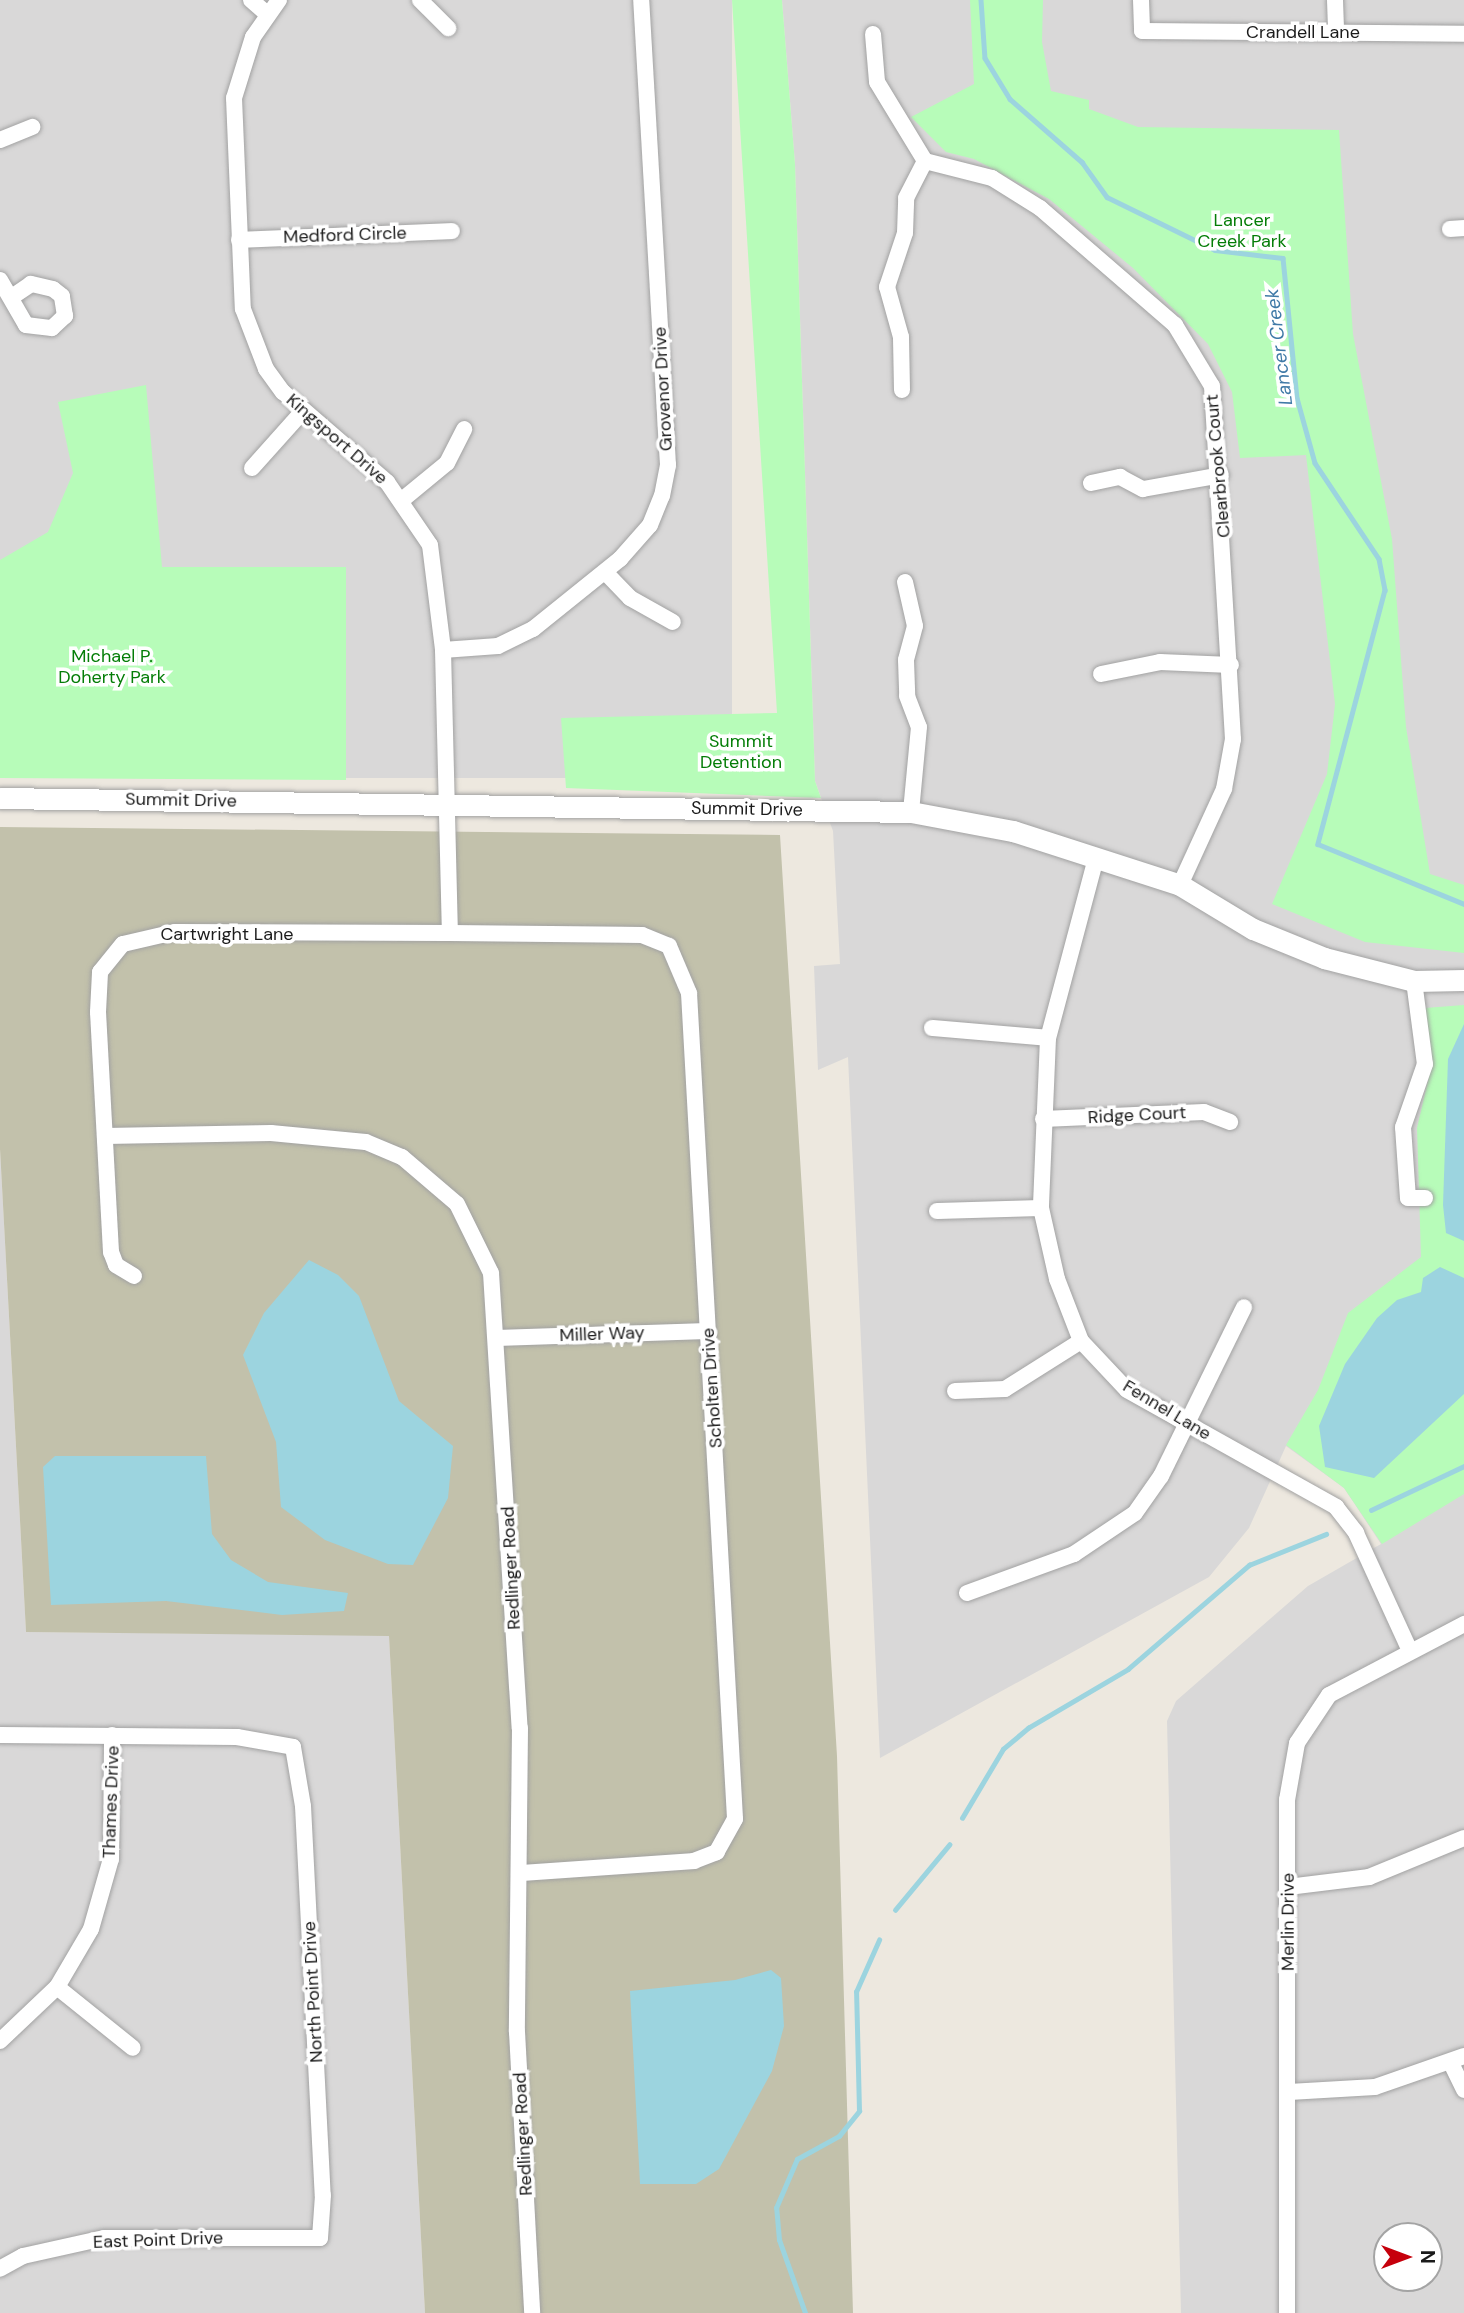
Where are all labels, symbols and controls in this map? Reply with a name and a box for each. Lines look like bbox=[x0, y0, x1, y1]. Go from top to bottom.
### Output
street label: Crandell Lane bbox=[1246, 21, 1360, 43]
park label: Lancer Creek Park bbox=[1197, 210, 1287, 252]
street label: Medford Circle bbox=[283, 222, 407, 248]
water label: Lancer Creek bbox=[1261, 287, 1297, 407]
street label: Grovenor Drive bbox=[649, 326, 677, 452]
street label: Kingsport Drive bbox=[282, 389, 392, 489]
street label: Clearbrook Court bbox=[1201, 393, 1235, 539]
park label: Michael P. Doherty Park bbox=[58, 646, 166, 688]
park label: Summit Detention bbox=[700, 731, 782, 774]
street label: Summit Drive bbox=[125, 788, 237, 812]
street label: Summit Drive bbox=[691, 797, 803, 821]
street label: Cartwright Lane bbox=[160, 923, 294, 945]
street label: Ridge Court bbox=[1087, 1102, 1187, 1128]
street label: Miller Way bbox=[559, 1322, 645, 1346]
street label: Scholten Drive bbox=[697, 1327, 727, 1449]
street label: Fennel Lane bbox=[1119, 1375, 1215, 1445]
street label: Redlinger Road bbox=[497, 1506, 525, 1630]
street label: Thames Drive bbox=[98, 1745, 124, 1859]
street label: Merlin Drive bbox=[1277, 1873, 1299, 1971]
street label: North Point Drive bbox=[299, 1921, 327, 2063]
street label: Redlinger Road bbox=[509, 2072, 537, 2196]
north arrow bbox=[1373, 2222, 1443, 2292]
street label: East Point Drive bbox=[93, 2227, 223, 2253]
text: N bbox=[1415, 2250, 1440, 2264]

